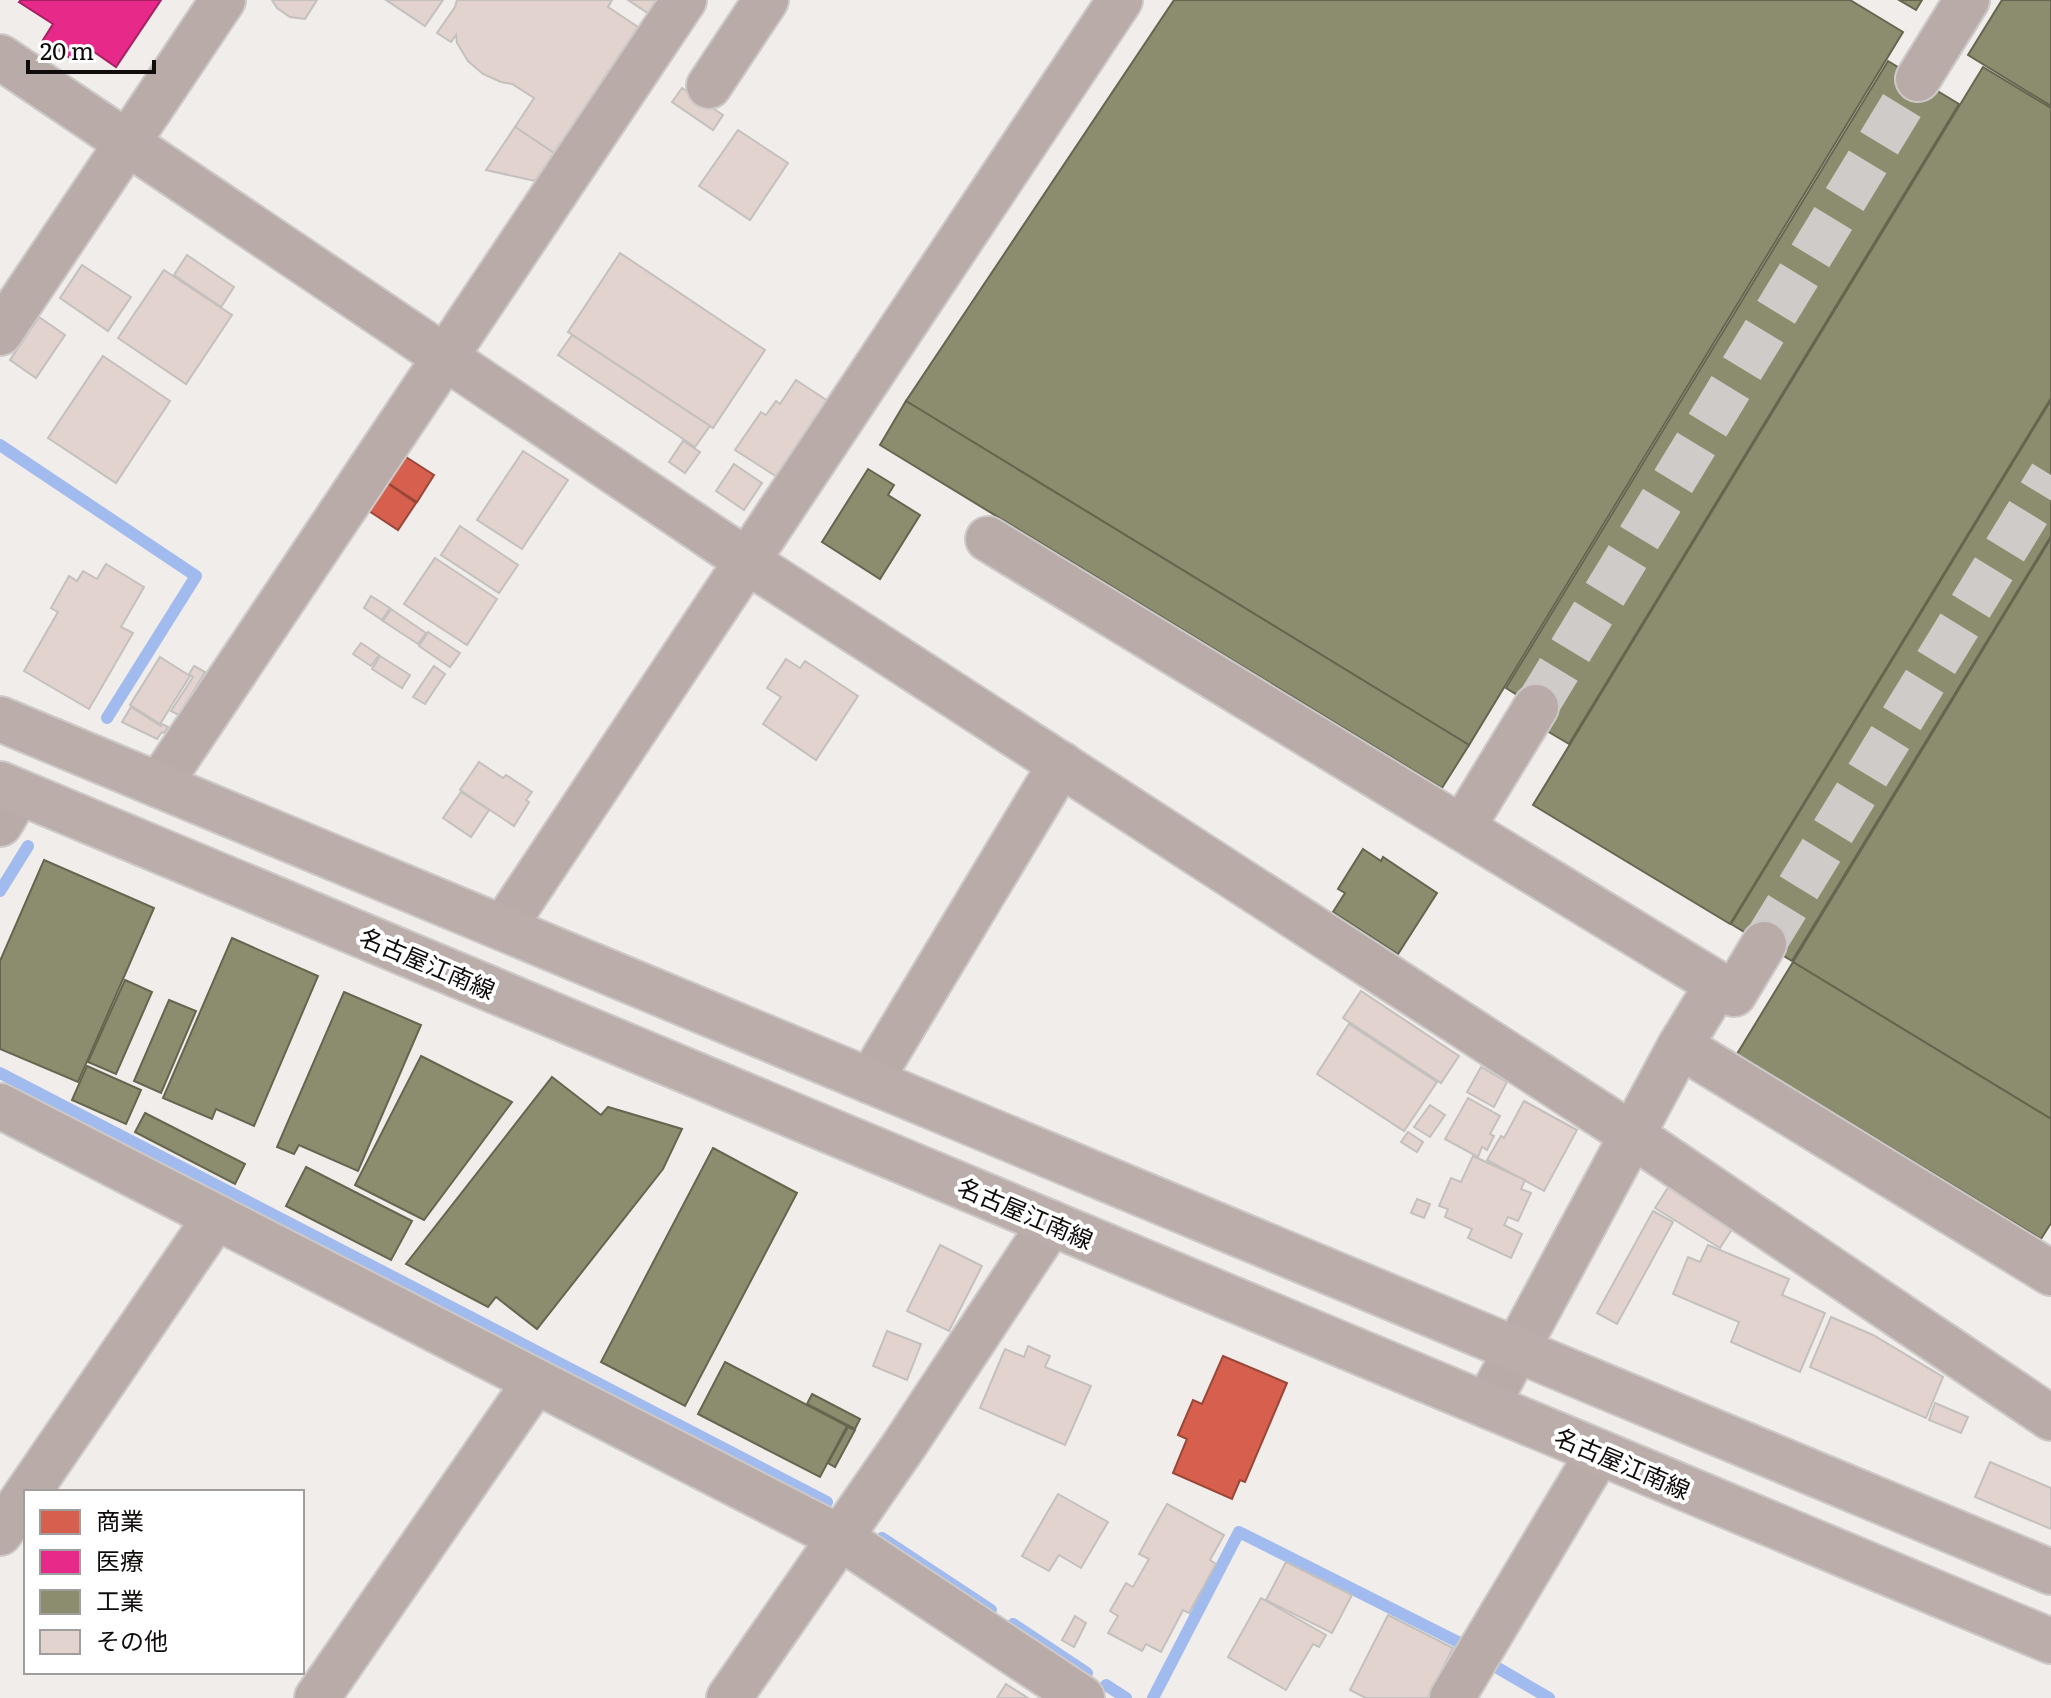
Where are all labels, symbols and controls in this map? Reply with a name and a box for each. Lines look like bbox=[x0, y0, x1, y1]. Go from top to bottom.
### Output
scale bar bbox=[28, 24, 154, 74]
text: 20 m bbox=[40, 32, 94, 67]
street label: 名古屋江南線 bbox=[355, 918, 501, 1006]
street label: 名古屋江南線 bbox=[953, 1168, 1099, 1256]
street label: 名古屋江南線 bbox=[1550, 1418, 1696, 1506]
legend bbox=[24, 1490, 304, 1674]
text: 商業 bbox=[96, 1502, 144, 1537]
text: 医療 bbox=[96, 1542, 144, 1577]
text: 工業 bbox=[96, 1582, 144, 1617]
text: その他 bbox=[96, 1622, 168, 1657]

